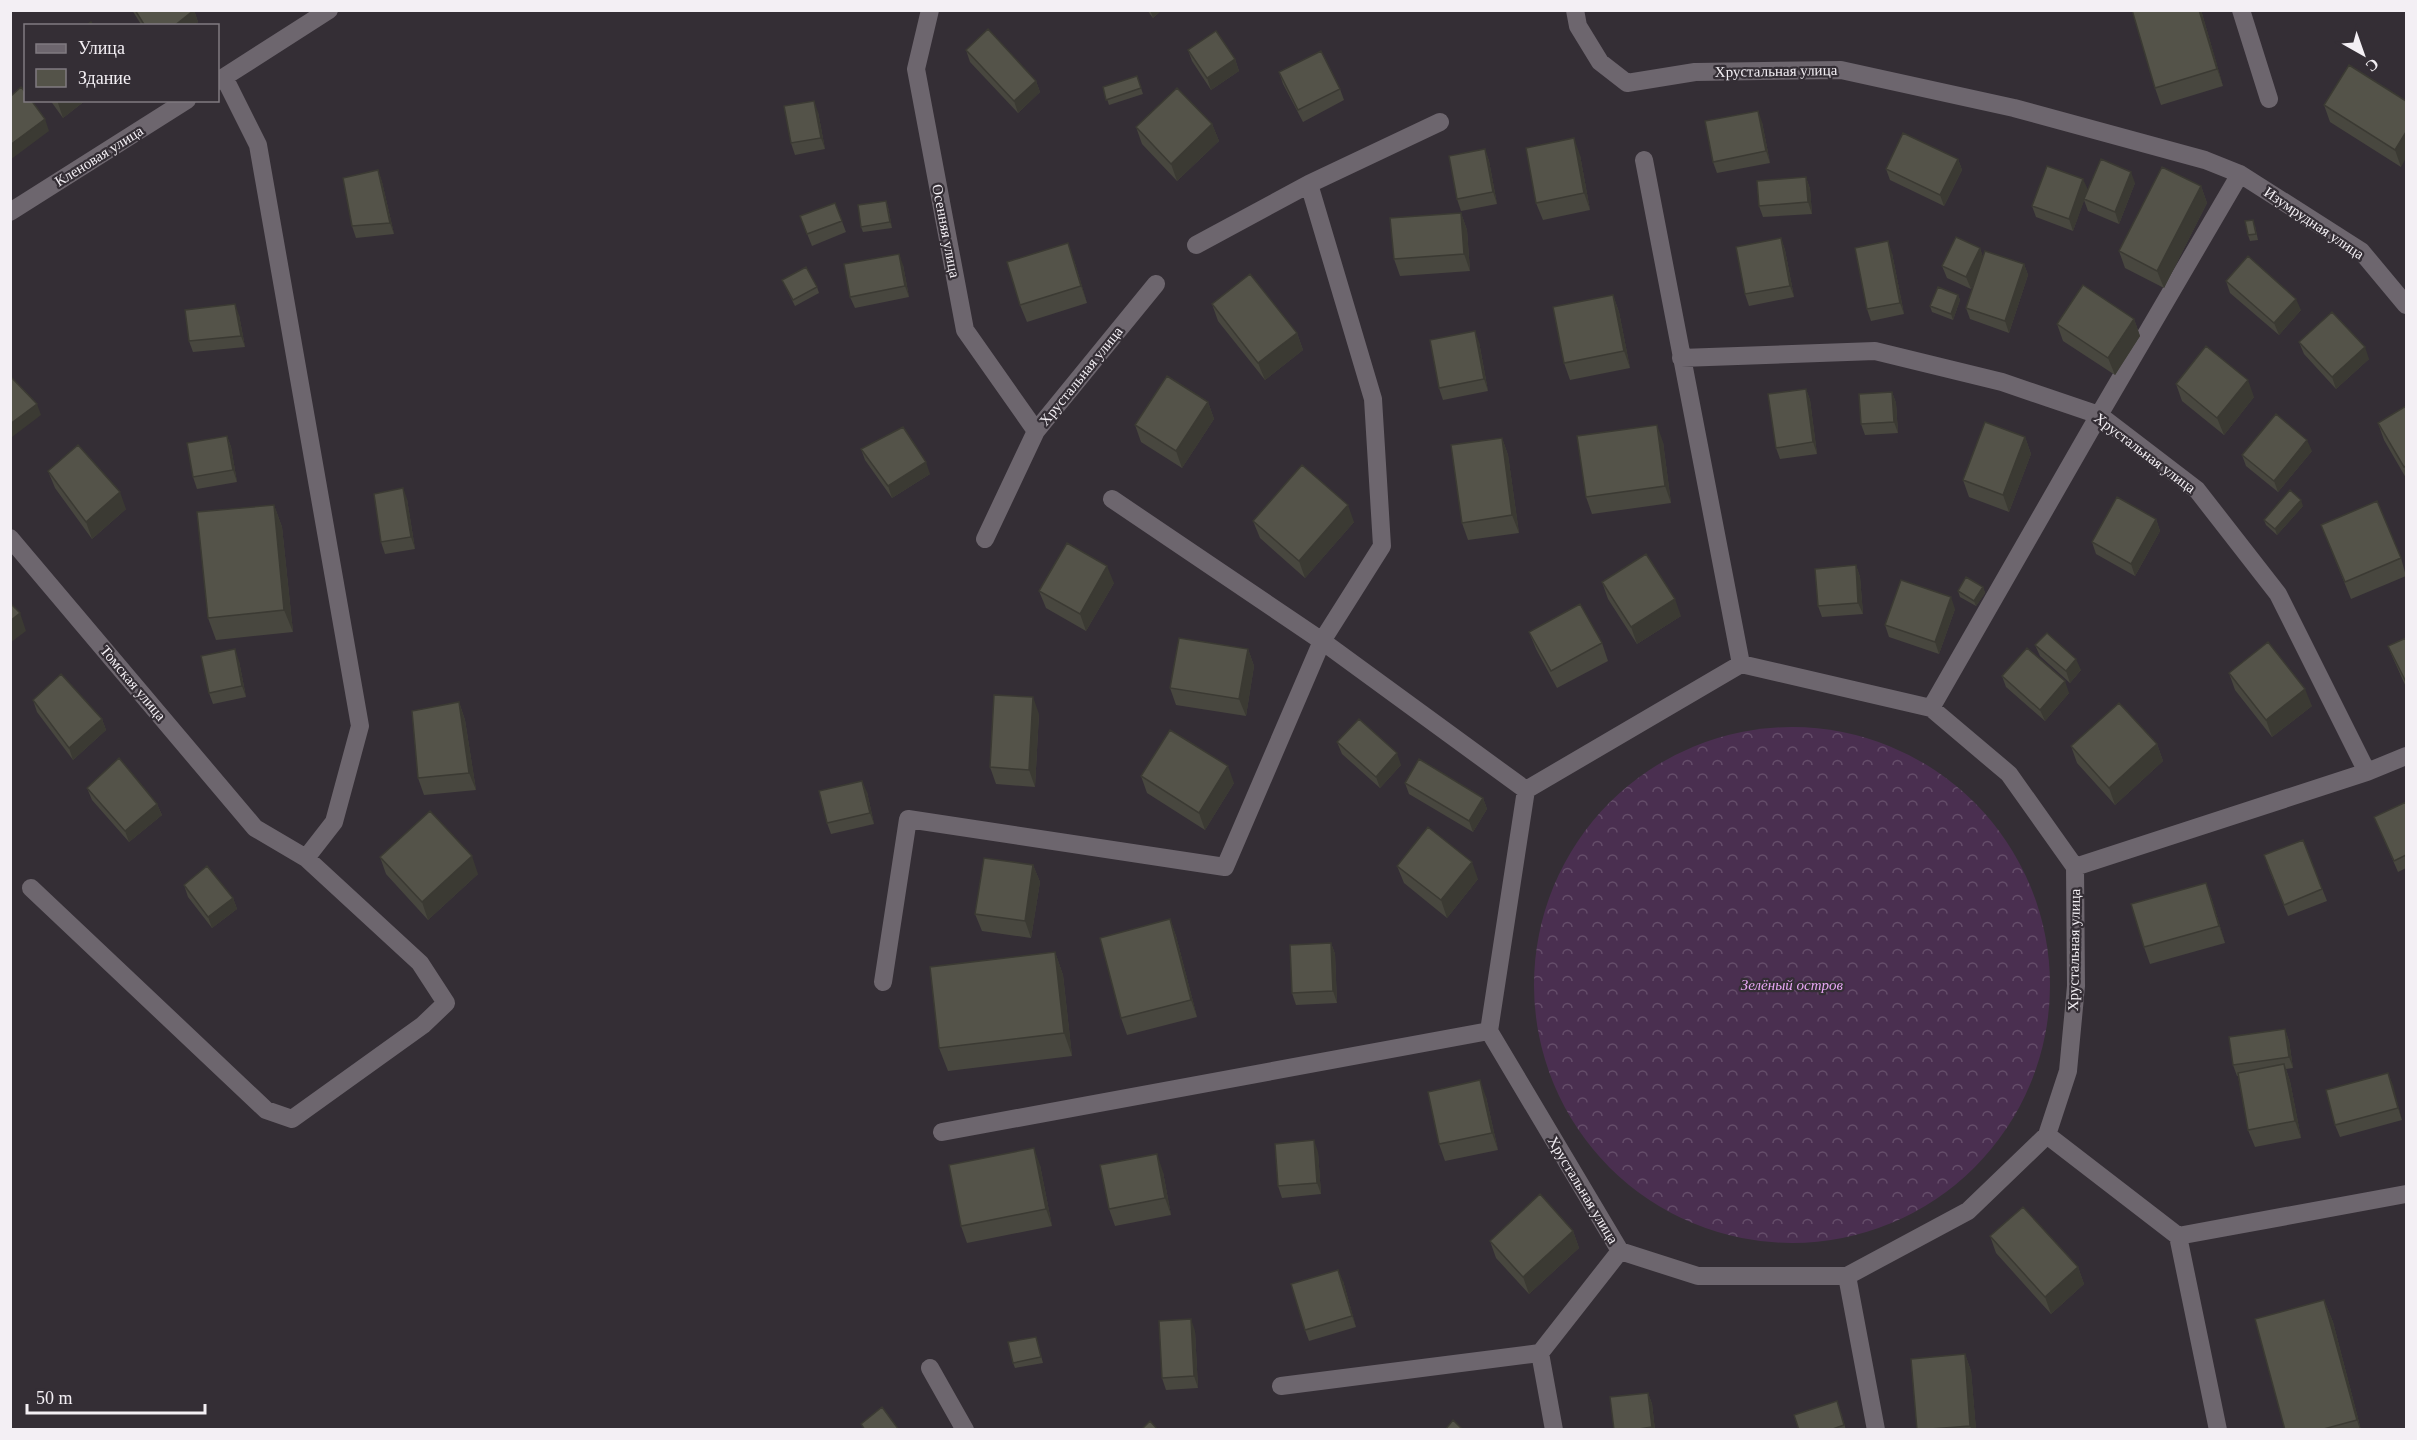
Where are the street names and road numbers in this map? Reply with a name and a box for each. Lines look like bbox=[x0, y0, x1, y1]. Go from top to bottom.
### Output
street label: Хрустальная улица bbox=[1715, 62, 1838, 80]
street label: Кленовая улица bbox=[52, 122, 146, 190]
street label: Осенняя улица bbox=[929, 183, 963, 279]
street label: Изумрудная улица bbox=[2261, 184, 2367, 263]
street label: Хрустальная улица bbox=[1036, 323, 1126, 429]
street label: Хрустальная улица bbox=[2091, 410, 2199, 496]
street label: Томская улица bbox=[97, 642, 169, 724]
street label: Хрустальная улица bbox=[2065, 888, 2083, 1011]
street label: Хрустальная улица bbox=[1545, 1133, 1622, 1247]

